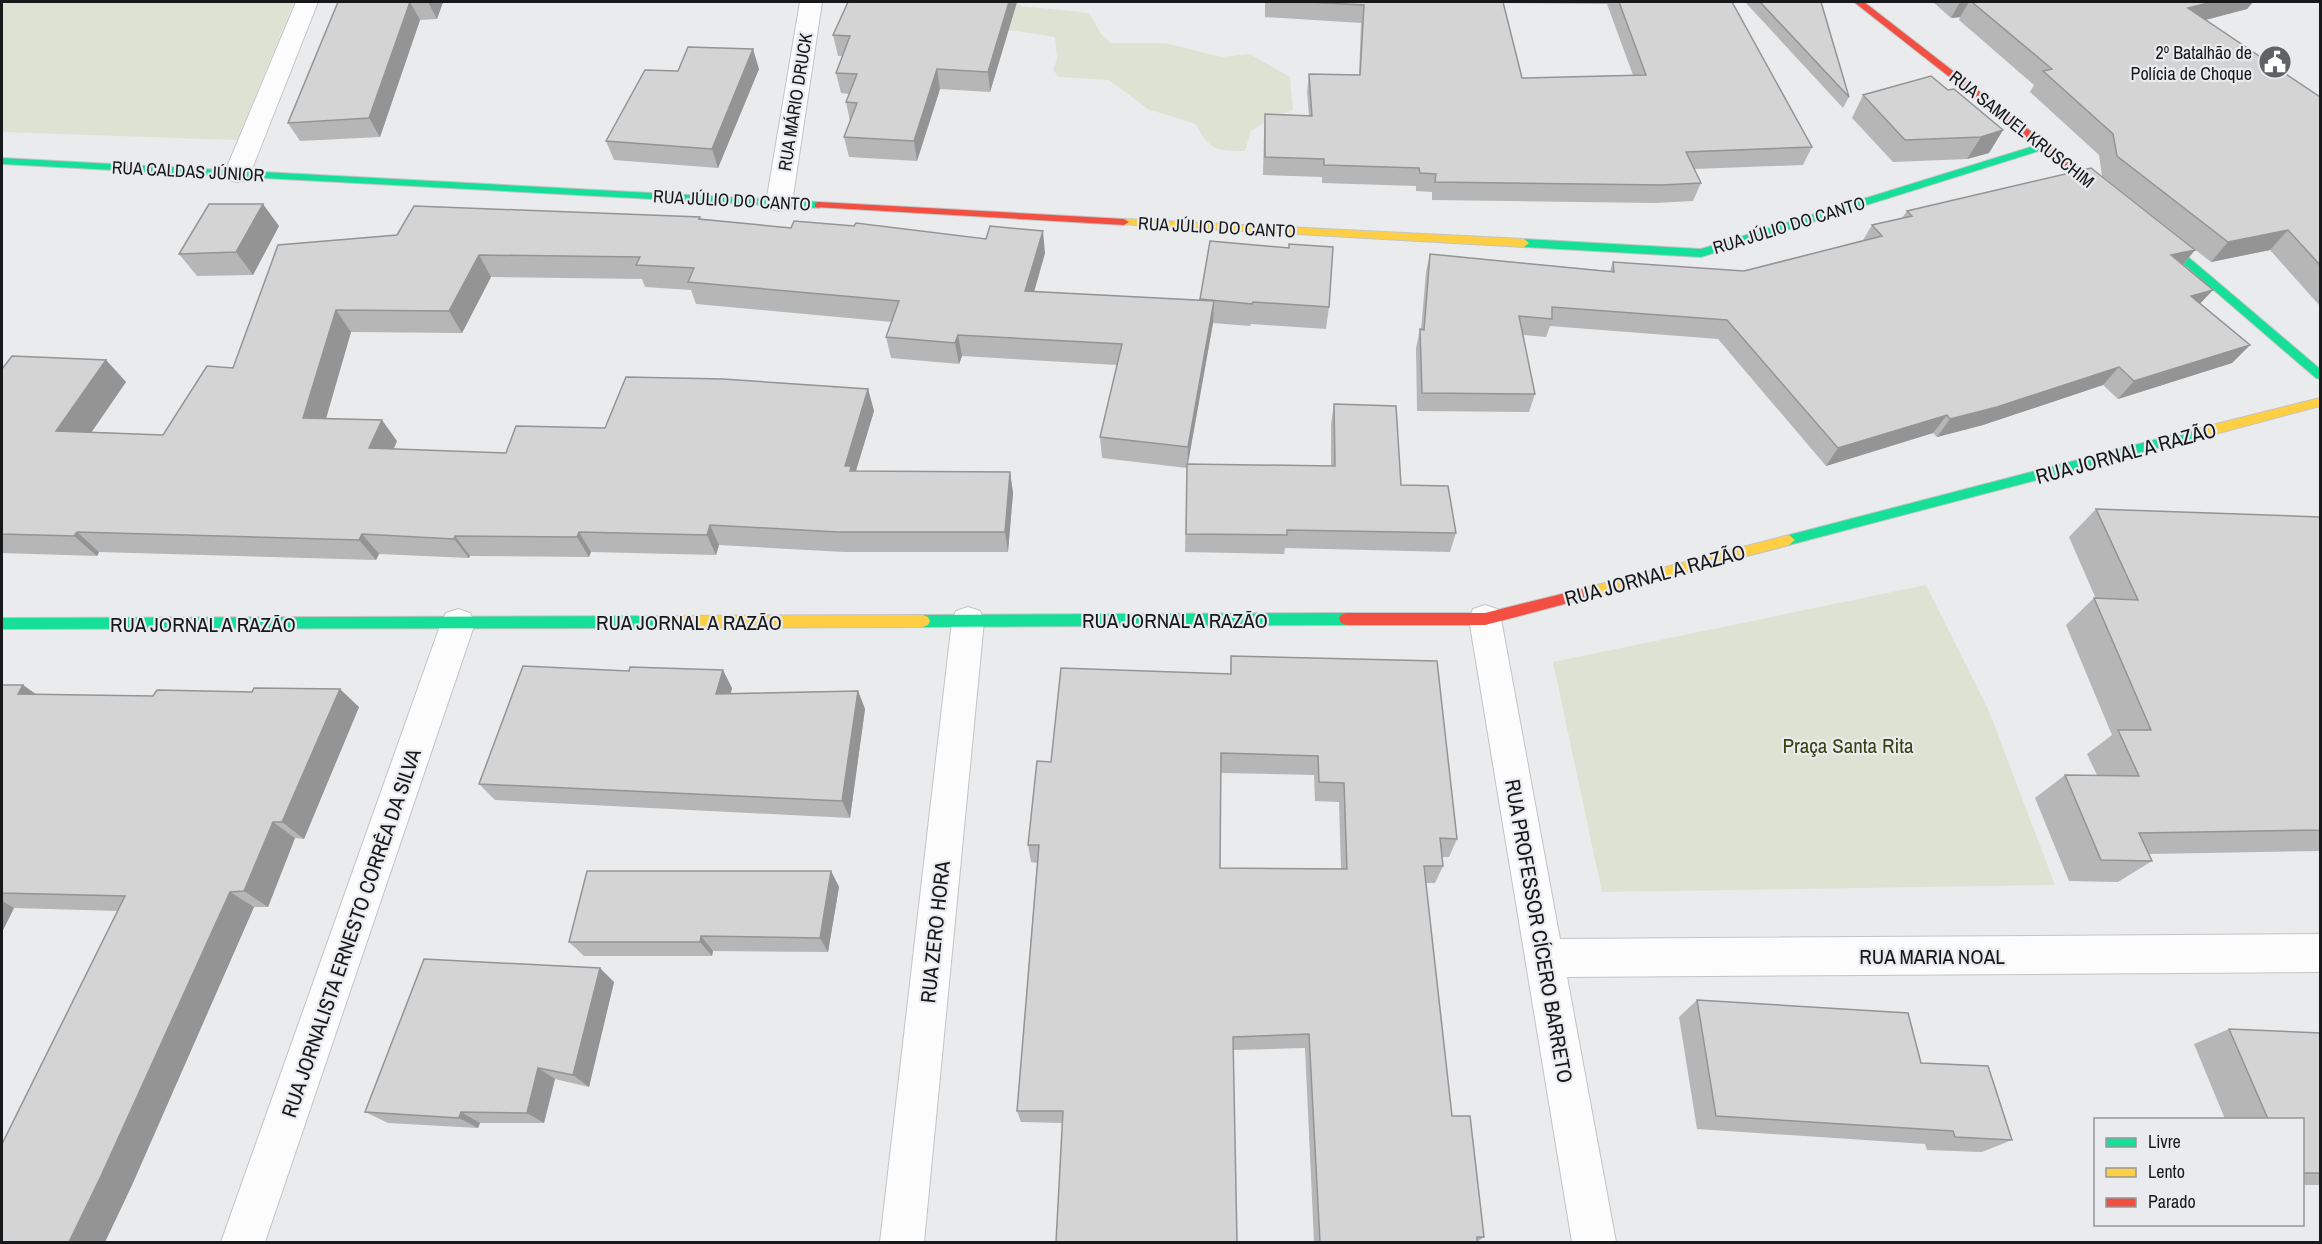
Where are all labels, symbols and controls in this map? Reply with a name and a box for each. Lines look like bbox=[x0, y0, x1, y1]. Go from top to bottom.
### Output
street label: RUA MÁRIO DRUCK bbox=[772, 31, 818, 173]
place label: 2º Batalhão de Polícia de Choque bbox=[2131, 40, 2252, 86]
public building icon: 2º Batalhão de Polícia de Choque bbox=[2257, 44, 2293, 80]
street label: RUA SAMUEL KRUSCHIM bbox=[1944, 65, 2100, 193]
street label: RUA CALDAS JÚNIOR bbox=[111, 155, 265, 187]
street label: RUA JÚLIO DO CANTO bbox=[652, 183, 812, 217]
street label: RUA JÚLIO DO CANTO bbox=[1710, 190, 1868, 260]
street label: RUA JÚLIO DO CANTO bbox=[1137, 210, 1297, 244]
street label: RUA JORNAL A RAZÃO bbox=[2032, 415, 2220, 491]
street label: RUA JORNAL A RAZÃO bbox=[1561, 537, 1749, 613]
street label: RUA JORNAL A RAZÃO bbox=[1082, 606, 1268, 635]
street label: RUA JORNAL A RAZÃO bbox=[596, 608, 782, 637]
street label: RUA JORNAL A RAZÃO bbox=[110, 610, 296, 639]
park label: Praça Santa Rita bbox=[1782, 731, 1914, 760]
street label: RUA JORNALISTA ERNESTO CORRÊA DA SILVA bbox=[274, 744, 428, 1121]
street label: RUA PROFESSOR CÍCERO BARRETO bbox=[1498, 777, 1580, 1085]
street label: RUA ZERO HORA bbox=[913, 859, 957, 1004]
street label: RUA MARIA NOAL bbox=[1859, 942, 2005, 971]
legend bbox=[2094, 1118, 2304, 1226]
text: Livre bbox=[2148, 1129, 2181, 1154]
text: Lento bbox=[2148, 1159, 2185, 1184]
text: Parado bbox=[2148, 1189, 2196, 1214]

